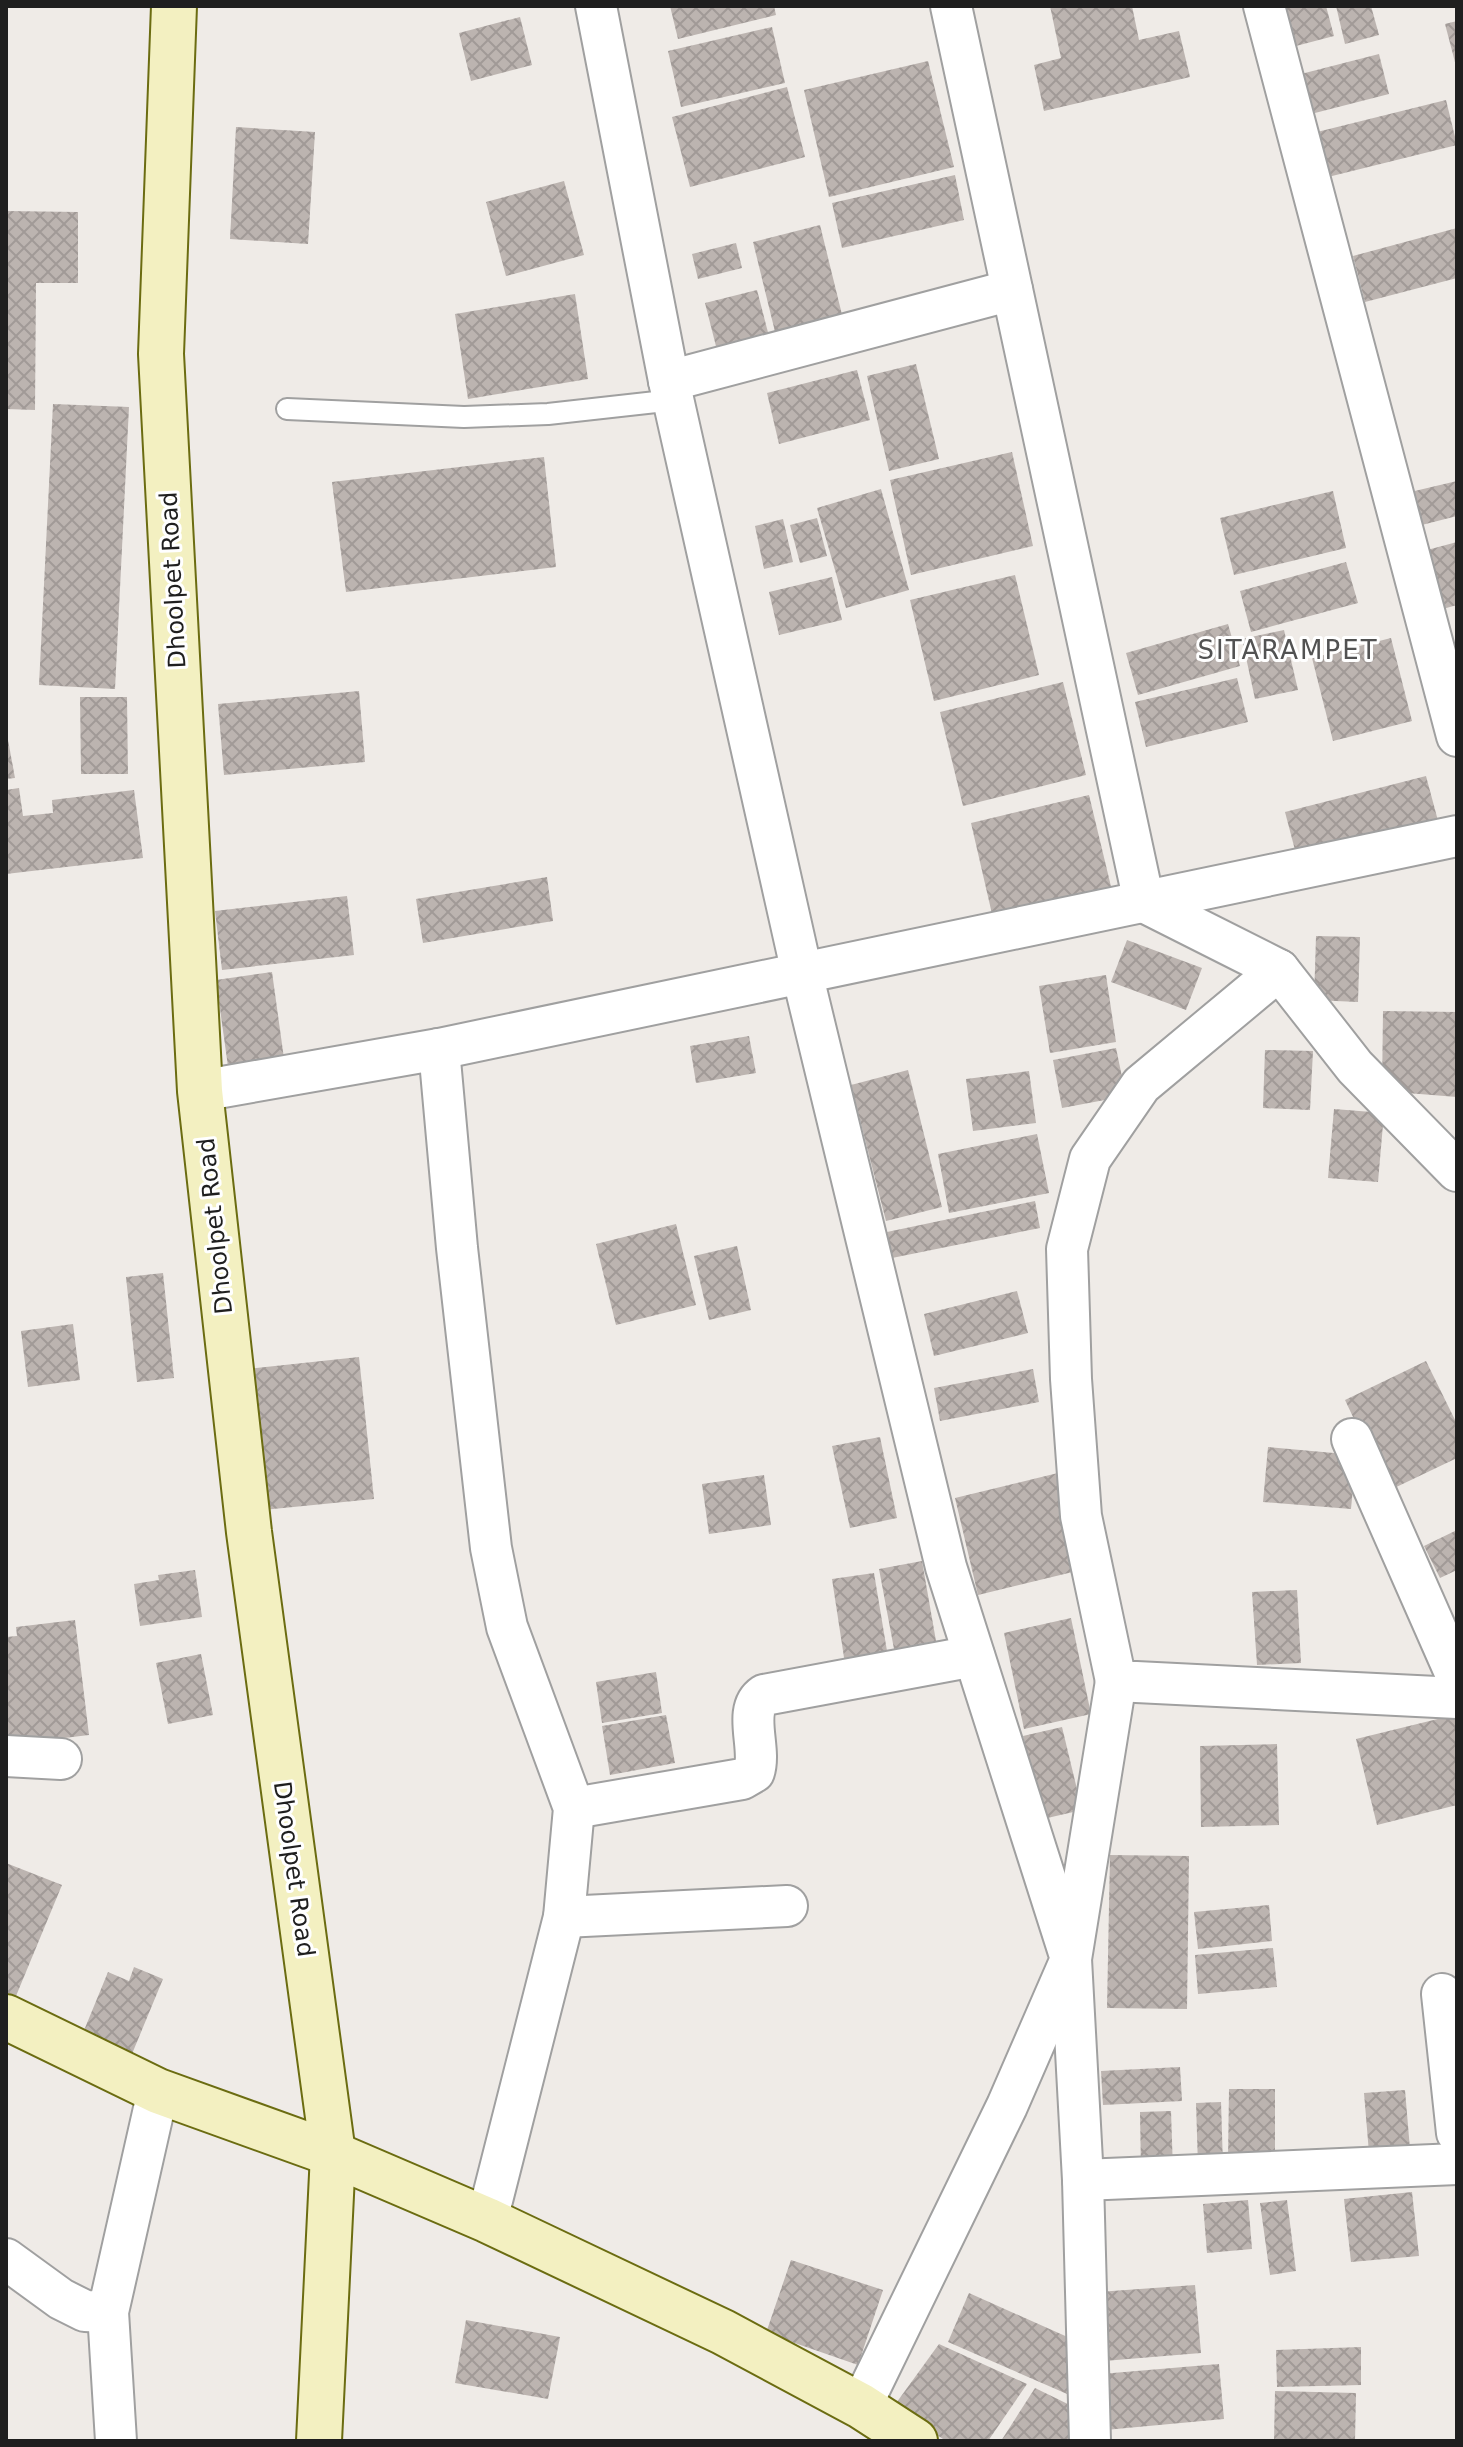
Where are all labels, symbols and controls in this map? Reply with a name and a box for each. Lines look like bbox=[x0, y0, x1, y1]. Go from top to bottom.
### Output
street label: Dhoolpet Road bbox=[154, 491, 192, 669]
district label: SITARAMPET bbox=[1197, 635, 1379, 665]
street label: Dhoolpet Road bbox=[192, 1137, 238, 1315]
street label: Dhoolpet Road bbox=[268, 1779, 320, 1959]

